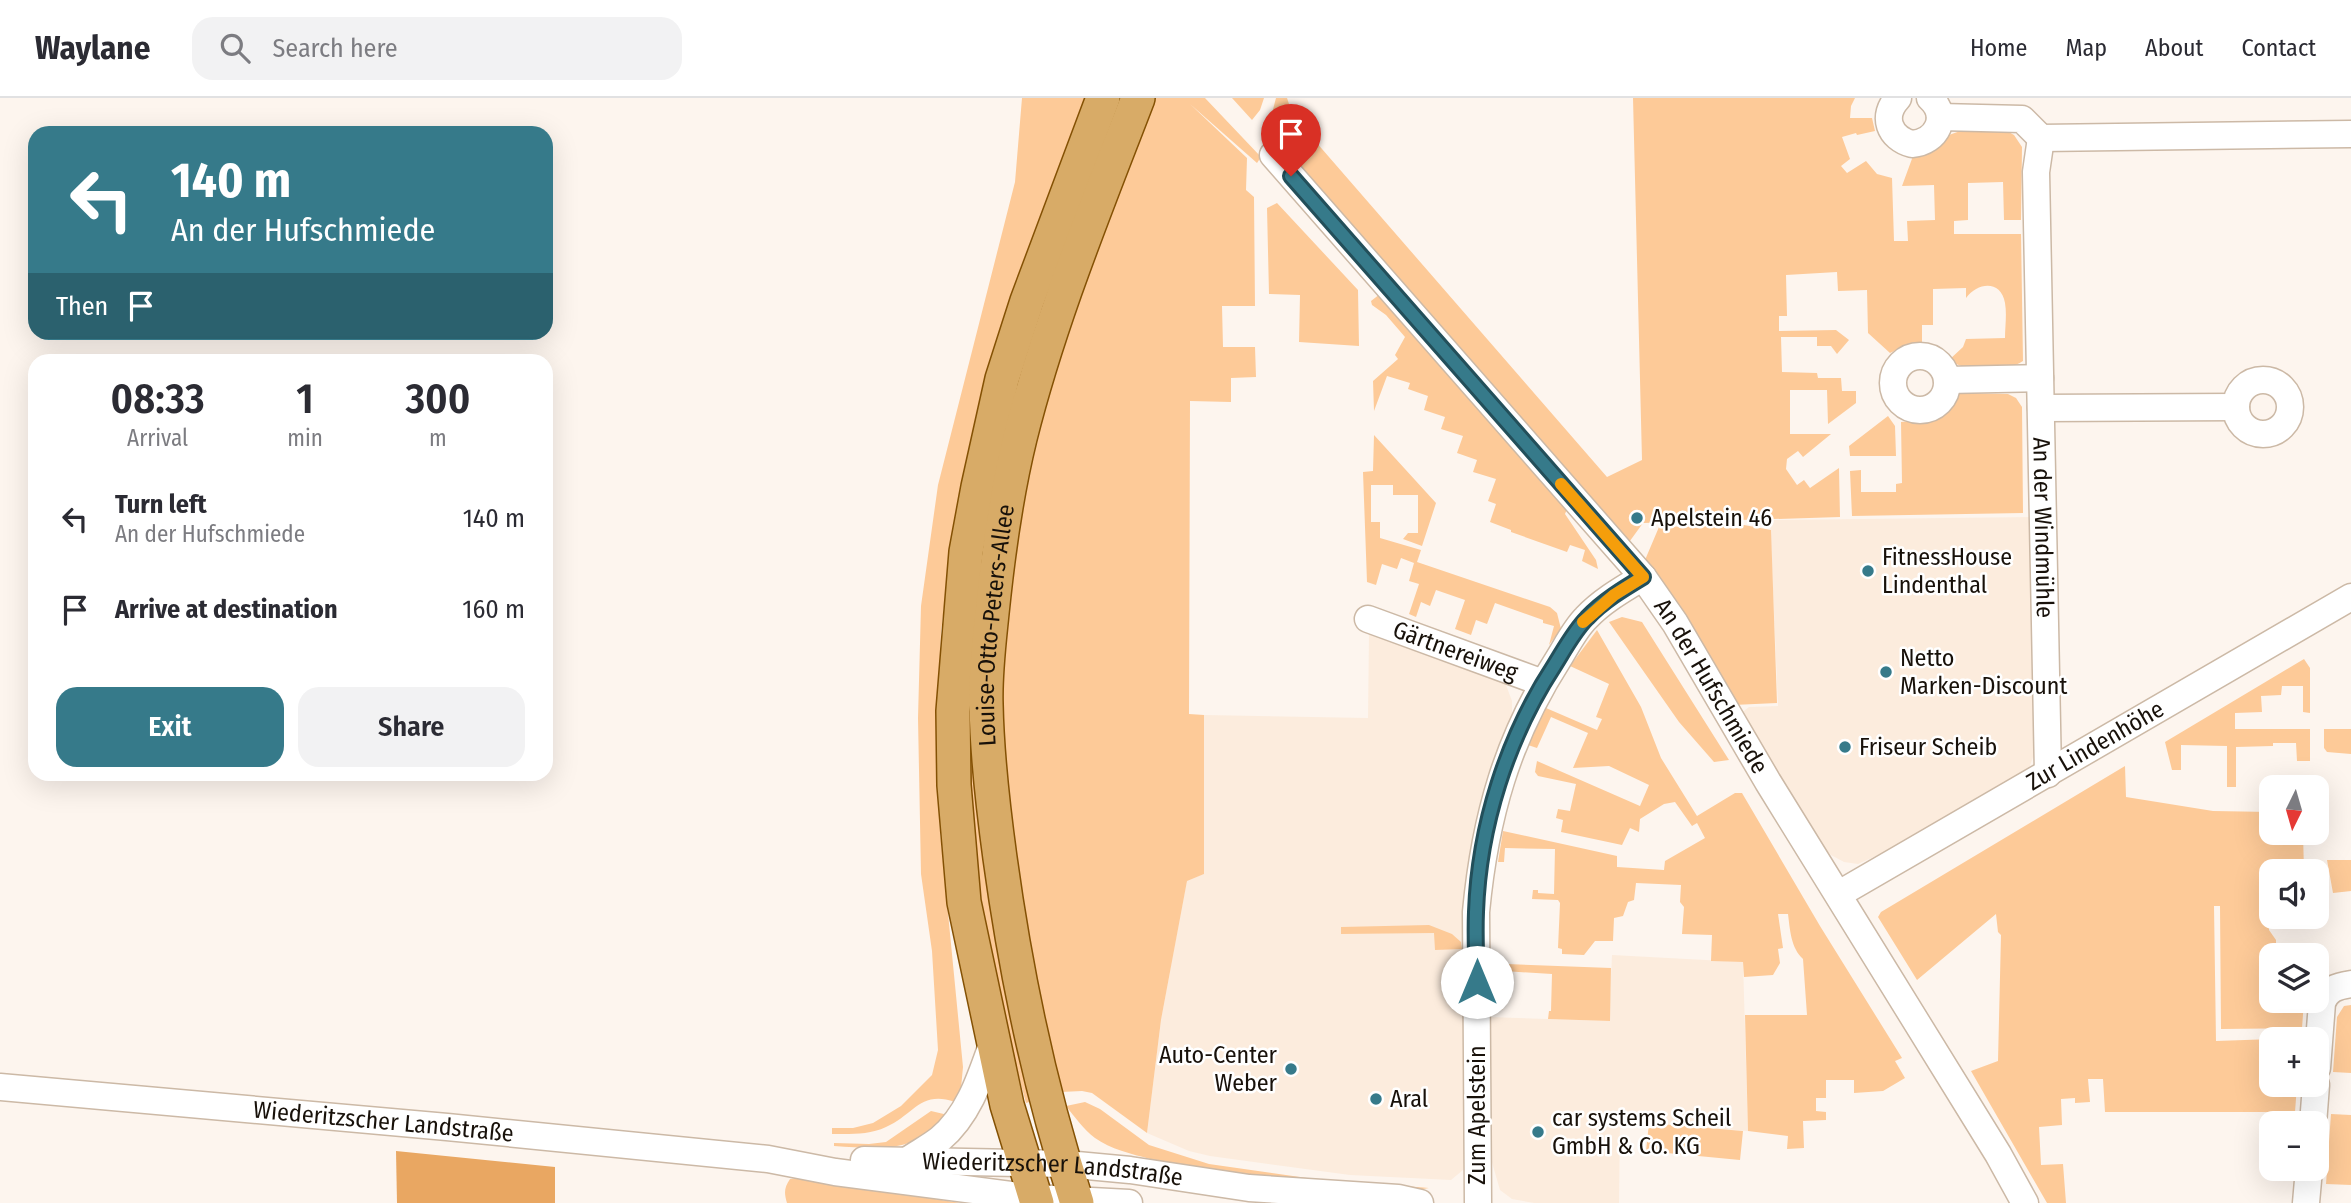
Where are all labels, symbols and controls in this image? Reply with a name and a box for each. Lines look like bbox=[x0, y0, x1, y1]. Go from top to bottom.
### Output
search box bbox=[192, 17, 682, 80]
text: Waylane bbox=[35, 28, 150, 68]
icon: search bbox=[216, 29, 254, 67]
text: Search here bbox=[272, 33, 398, 64]
text: Home bbox=[1970, 34, 2027, 62]
text: Map bbox=[2065, 34, 2107, 62]
text: About bbox=[2145, 34, 2203, 62]
text: Contact bbox=[2241, 34, 2316, 62]
pin bbox=[1261, 104, 1321, 176]
icon: arrive bbox=[1272, 115, 1310, 153]
text: 140 m bbox=[171, 151, 291, 210]
icon: left bbox=[56, 154, 147, 245]
text: An der Hufschmiede bbox=[171, 211, 435, 249]
icon: arrive bbox=[122, 287, 160, 325]
text: Then bbox=[56, 291, 108, 322]
text: 08:33 bbox=[111, 374, 205, 424]
text: 1 bbox=[296, 374, 314, 424]
text: 300 bbox=[405, 374, 470, 424]
text: Arrival bbox=[127, 424, 188, 452]
text: min bbox=[287, 424, 323, 452]
text: m bbox=[429, 424, 447, 452]
street label: An der Windmühle bbox=[2027, 437, 2059, 618]
text: Turn left bbox=[115, 489, 207, 520]
icon: left bbox=[56, 500, 94, 538]
street label: Louise-Otto-Peters-Allee bbox=[972, 502, 1020, 747]
text: 140 m bbox=[463, 503, 525, 534]
place label: Apelstein 46 bbox=[1651, 504, 1772, 532]
marker: Apelstein 46 bbox=[1629, 510, 1645, 526]
text: An der Hufschmiede bbox=[115, 520, 305, 548]
place label: FitnessHouse Lindenthal bbox=[1882, 543, 2012, 599]
marker: FitnessHouse Lindenthal bbox=[1860, 563, 1876, 579]
icon: arrive bbox=[56, 591, 94, 629]
street label: An der Hufschmiede bbox=[1648, 593, 1774, 778]
text: Arrive at destination bbox=[115, 594, 338, 625]
text: 160 m bbox=[462, 594, 525, 625]
street label: Gärtnereiweg bbox=[1389, 615, 1522, 687]
place label: Netto Marken-Discount bbox=[1900, 644, 2067, 700]
marker: Netto Marken-Discount bbox=[1878, 664, 1894, 680]
button: Exit bbox=[56, 687, 284, 767]
button: Share bbox=[298, 687, 525, 767]
street label: Zur Lindenhöhe bbox=[2021, 695, 2169, 796]
place label: Friseur Scheib bbox=[1859, 733, 1997, 761]
marker: Friseur Scheib bbox=[1837, 739, 1853, 755]
north arrow bbox=[2259, 775, 2329, 845]
map controls bbox=[2259, 775, 2329, 1181]
button: sound bbox=[2259, 859, 2329, 929]
button: layers bbox=[2259, 943, 2329, 1013]
position arrow bbox=[1440, 945, 1514, 1019]
button: + bbox=[2259, 1027, 2329, 1097]
place label: Auto-Center Weber bbox=[1159, 1041, 1278, 1097]
street label: Zum Apelstein bbox=[1463, 1045, 1491, 1185]
marker: Auto-Center Weber bbox=[1283, 1061, 1299, 1077]
place label: Aral bbox=[1390, 1085, 1428, 1113]
marker: Aral bbox=[1368, 1091, 1384, 1107]
street label: Wiederitzscher Landstraße bbox=[252, 1096, 515, 1148]
place label: car systems Scheil GmbH & Co. KG bbox=[1552, 1104, 1731, 1160]
button: − bbox=[2259, 1111, 2329, 1181]
marker: car systems Scheil GmbH & Co. KG bbox=[1530, 1124, 1546, 1140]
street label: Wiederitzscher Landstraße bbox=[922, 1147, 1185, 1192]

